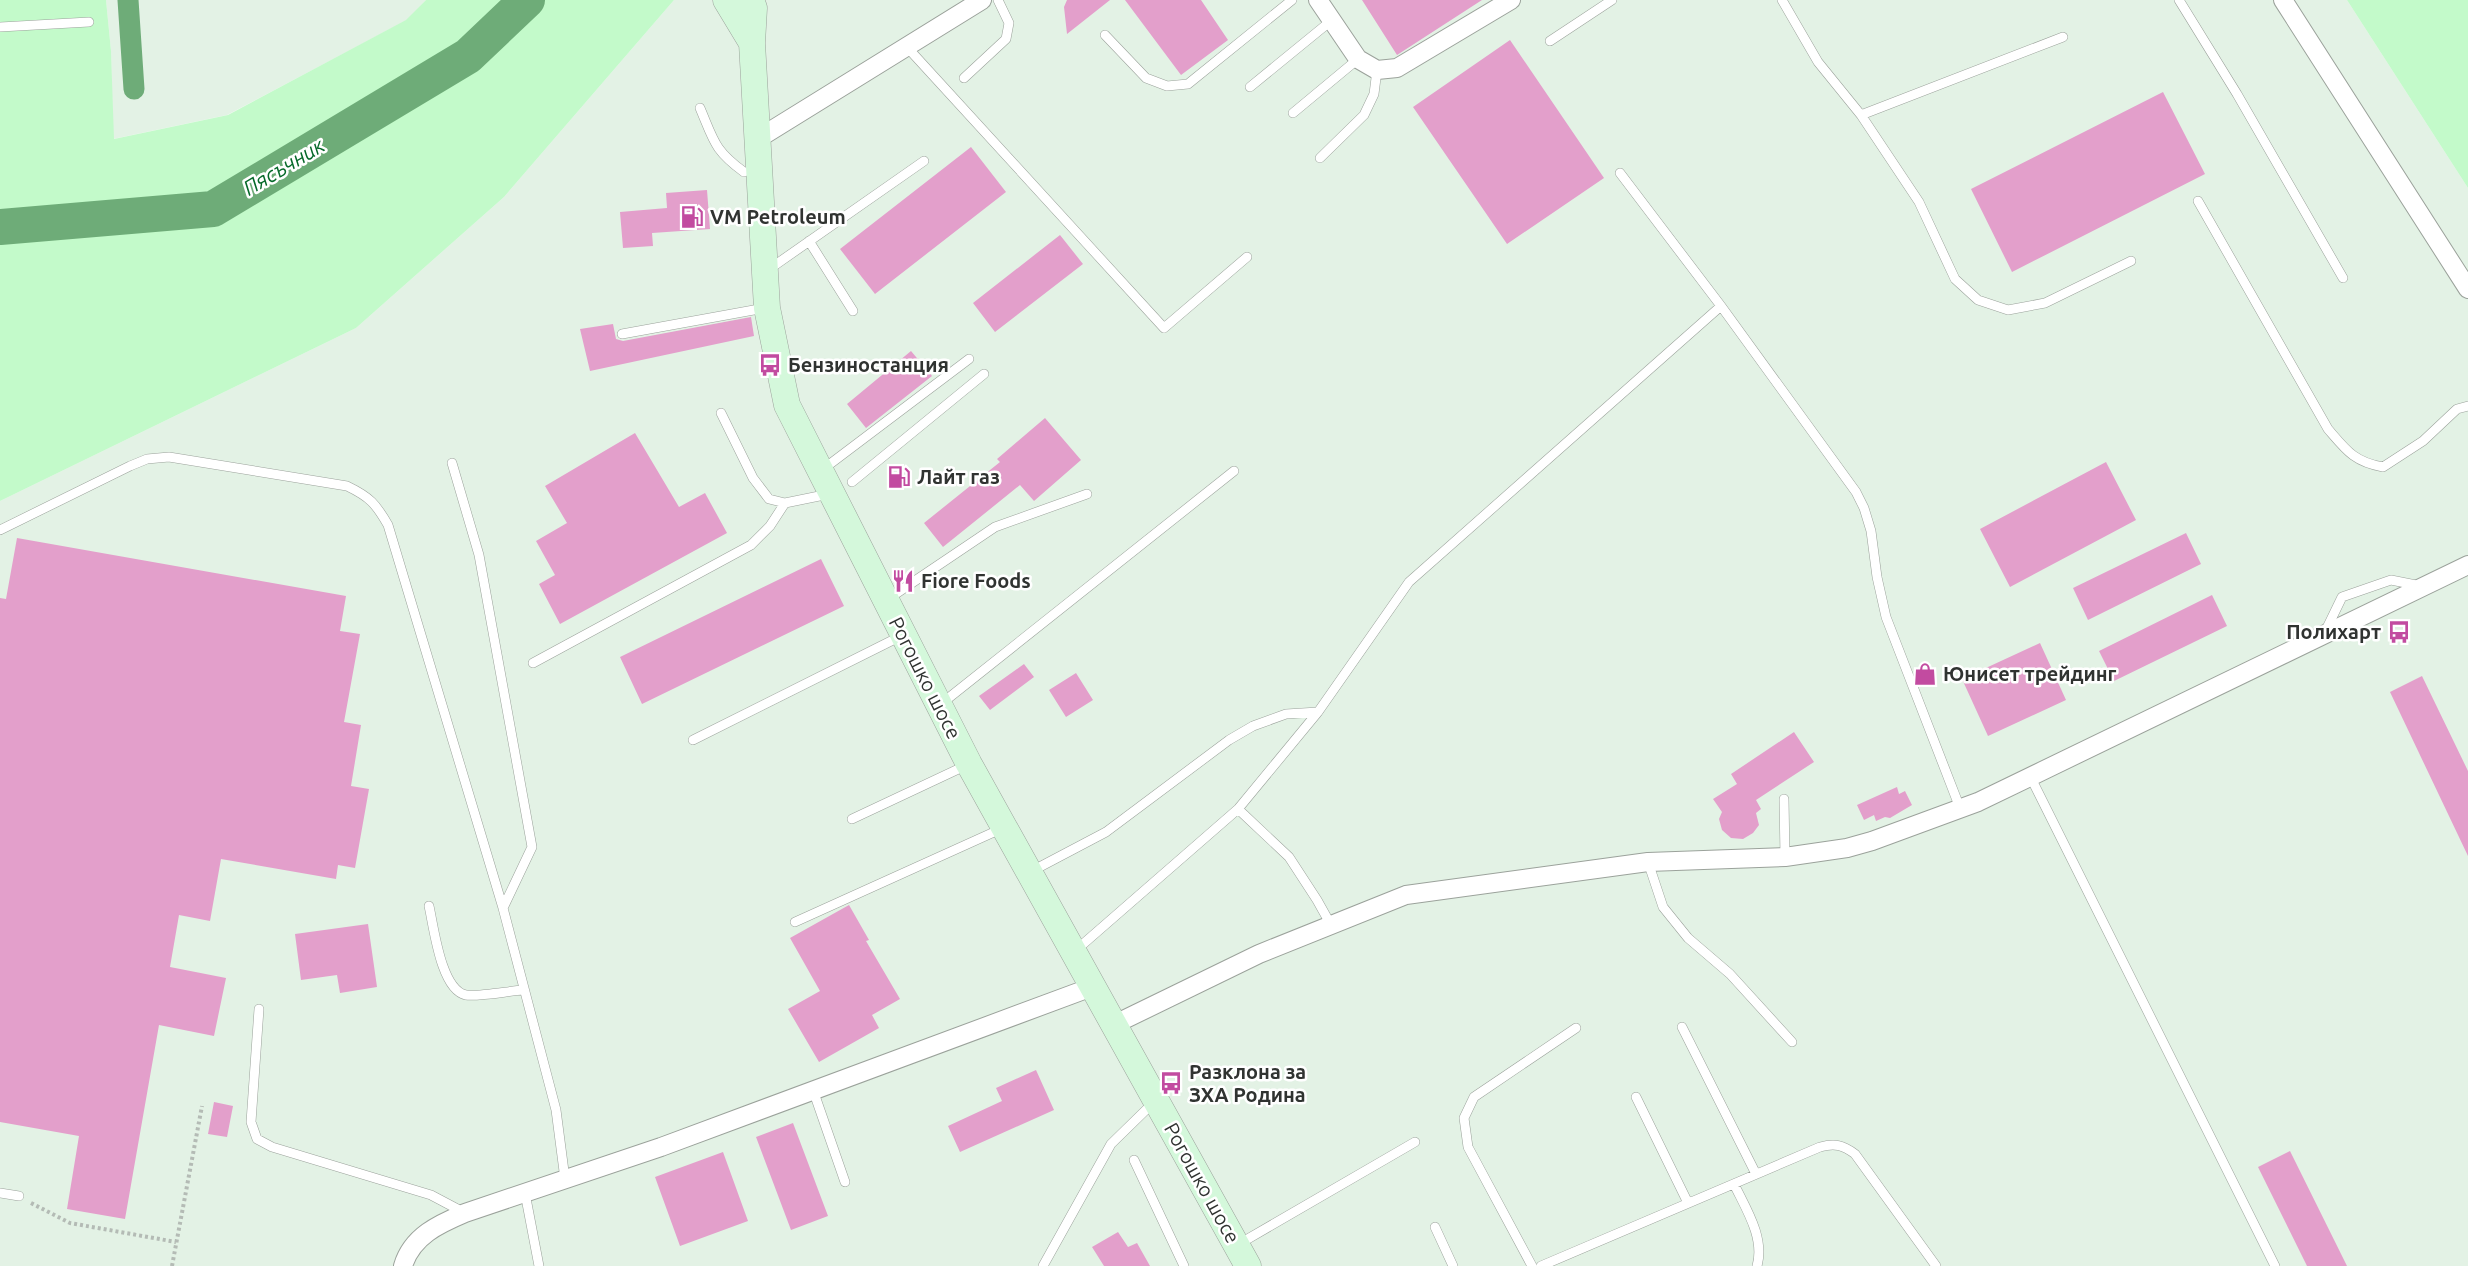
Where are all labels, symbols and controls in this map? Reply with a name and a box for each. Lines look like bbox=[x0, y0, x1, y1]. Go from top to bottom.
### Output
water label: Пясъчник bbox=[238, 132, 329, 200]
fuel station icon: VM Petroleum bbox=[679, 204, 705, 230]
place label: VM Petroleum bbox=[710, 205, 846, 228]
bus stop icon: Бензиностанция bbox=[757, 352, 783, 378]
place label: Бензиностанция bbox=[788, 353, 949, 376]
fuel station icon: Лайт газ bbox=[886, 464, 912, 490]
place label: Лайт газ bbox=[917, 465, 1000, 488]
restaurant icon: Fiore Foods bbox=[890, 568, 916, 594]
place label: Fiore Foods bbox=[921, 569, 1031, 592]
street label: Рогошко шосе bbox=[885, 613, 966, 743]
bus stop icon: Полихарт bbox=[2386, 619, 2412, 645]
place label: Полихарт bbox=[2286, 620, 2381, 643]
shop icon: Юнисет трейдинг bbox=[1912, 661, 1938, 687]
place label: Юнисет трейдинг bbox=[1943, 662, 2117, 685]
place label: Разклона за ЗХА Родина bbox=[1189, 1060, 1306, 1106]
bus stop icon: Разклона за ЗХА Родина bbox=[1158, 1070, 1184, 1096]
street label: Рогошко шосе bbox=[1160, 1119, 1245, 1247]

